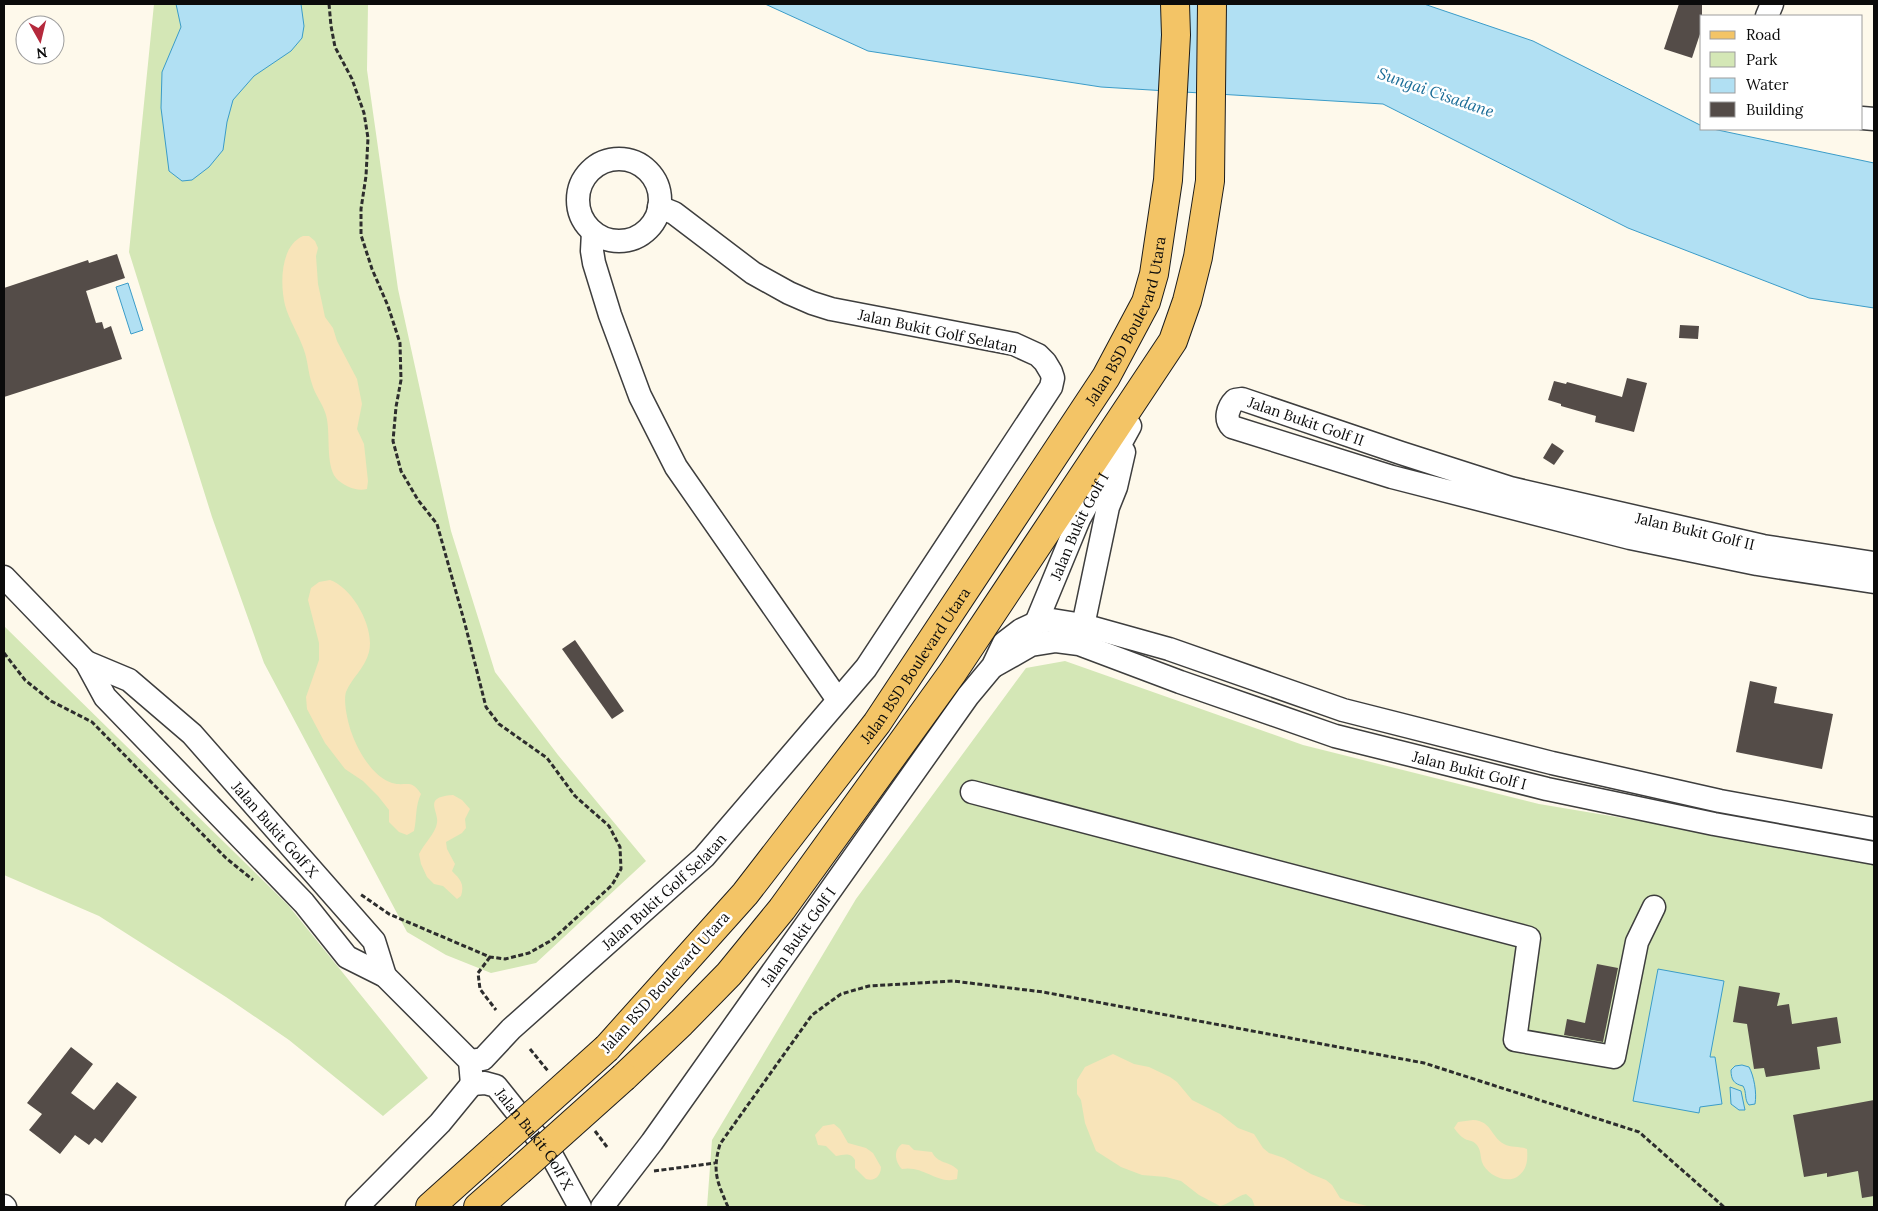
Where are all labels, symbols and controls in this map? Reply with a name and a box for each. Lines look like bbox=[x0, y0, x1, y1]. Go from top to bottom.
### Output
north arrow bbox=[15, 15, 65, 65]
legend bbox=[1700, 15, 1863, 130]
text: Road bbox=[1746, 25, 1781, 44]
text: N bbox=[35, 43, 48, 63]
text: Park bbox=[1746, 50, 1777, 69]
water label: Sungai Cisadane bbox=[1375, 63, 1497, 121]
text: Water bbox=[1746, 75, 1789, 94]
text: Building bbox=[1746, 100, 1804, 119]
street label: Jalan BSD Boulevard Utara bbox=[1080, 235, 1169, 409]
street label: Jalan Bukit Golf Selatan bbox=[855, 305, 1020, 357]
street label: Jalan Bukit Golf II bbox=[1244, 392, 1367, 450]
street label: Jalan Bukit Golf I bbox=[1045, 469, 1112, 584]
street label: Jalan Bukit Golf II bbox=[1633, 508, 1756, 554]
street label: Jalan BSD Boulevard Utara bbox=[855, 583, 974, 748]
street label: Jalan Bukit Golf I bbox=[1410, 746, 1529, 793]
street label: Jalan Bukit Golf X bbox=[228, 776, 323, 881]
street label: Jalan Bukit Golf Selatan bbox=[597, 829, 730, 954]
street label: Jalan Bukit Golf I bbox=[756, 883, 839, 990]
street label: Jalan BSD Boulevard Utara bbox=[596, 907, 734, 1057]
street label: Jalan Bukit Golf X bbox=[491, 1083, 578, 1193]

